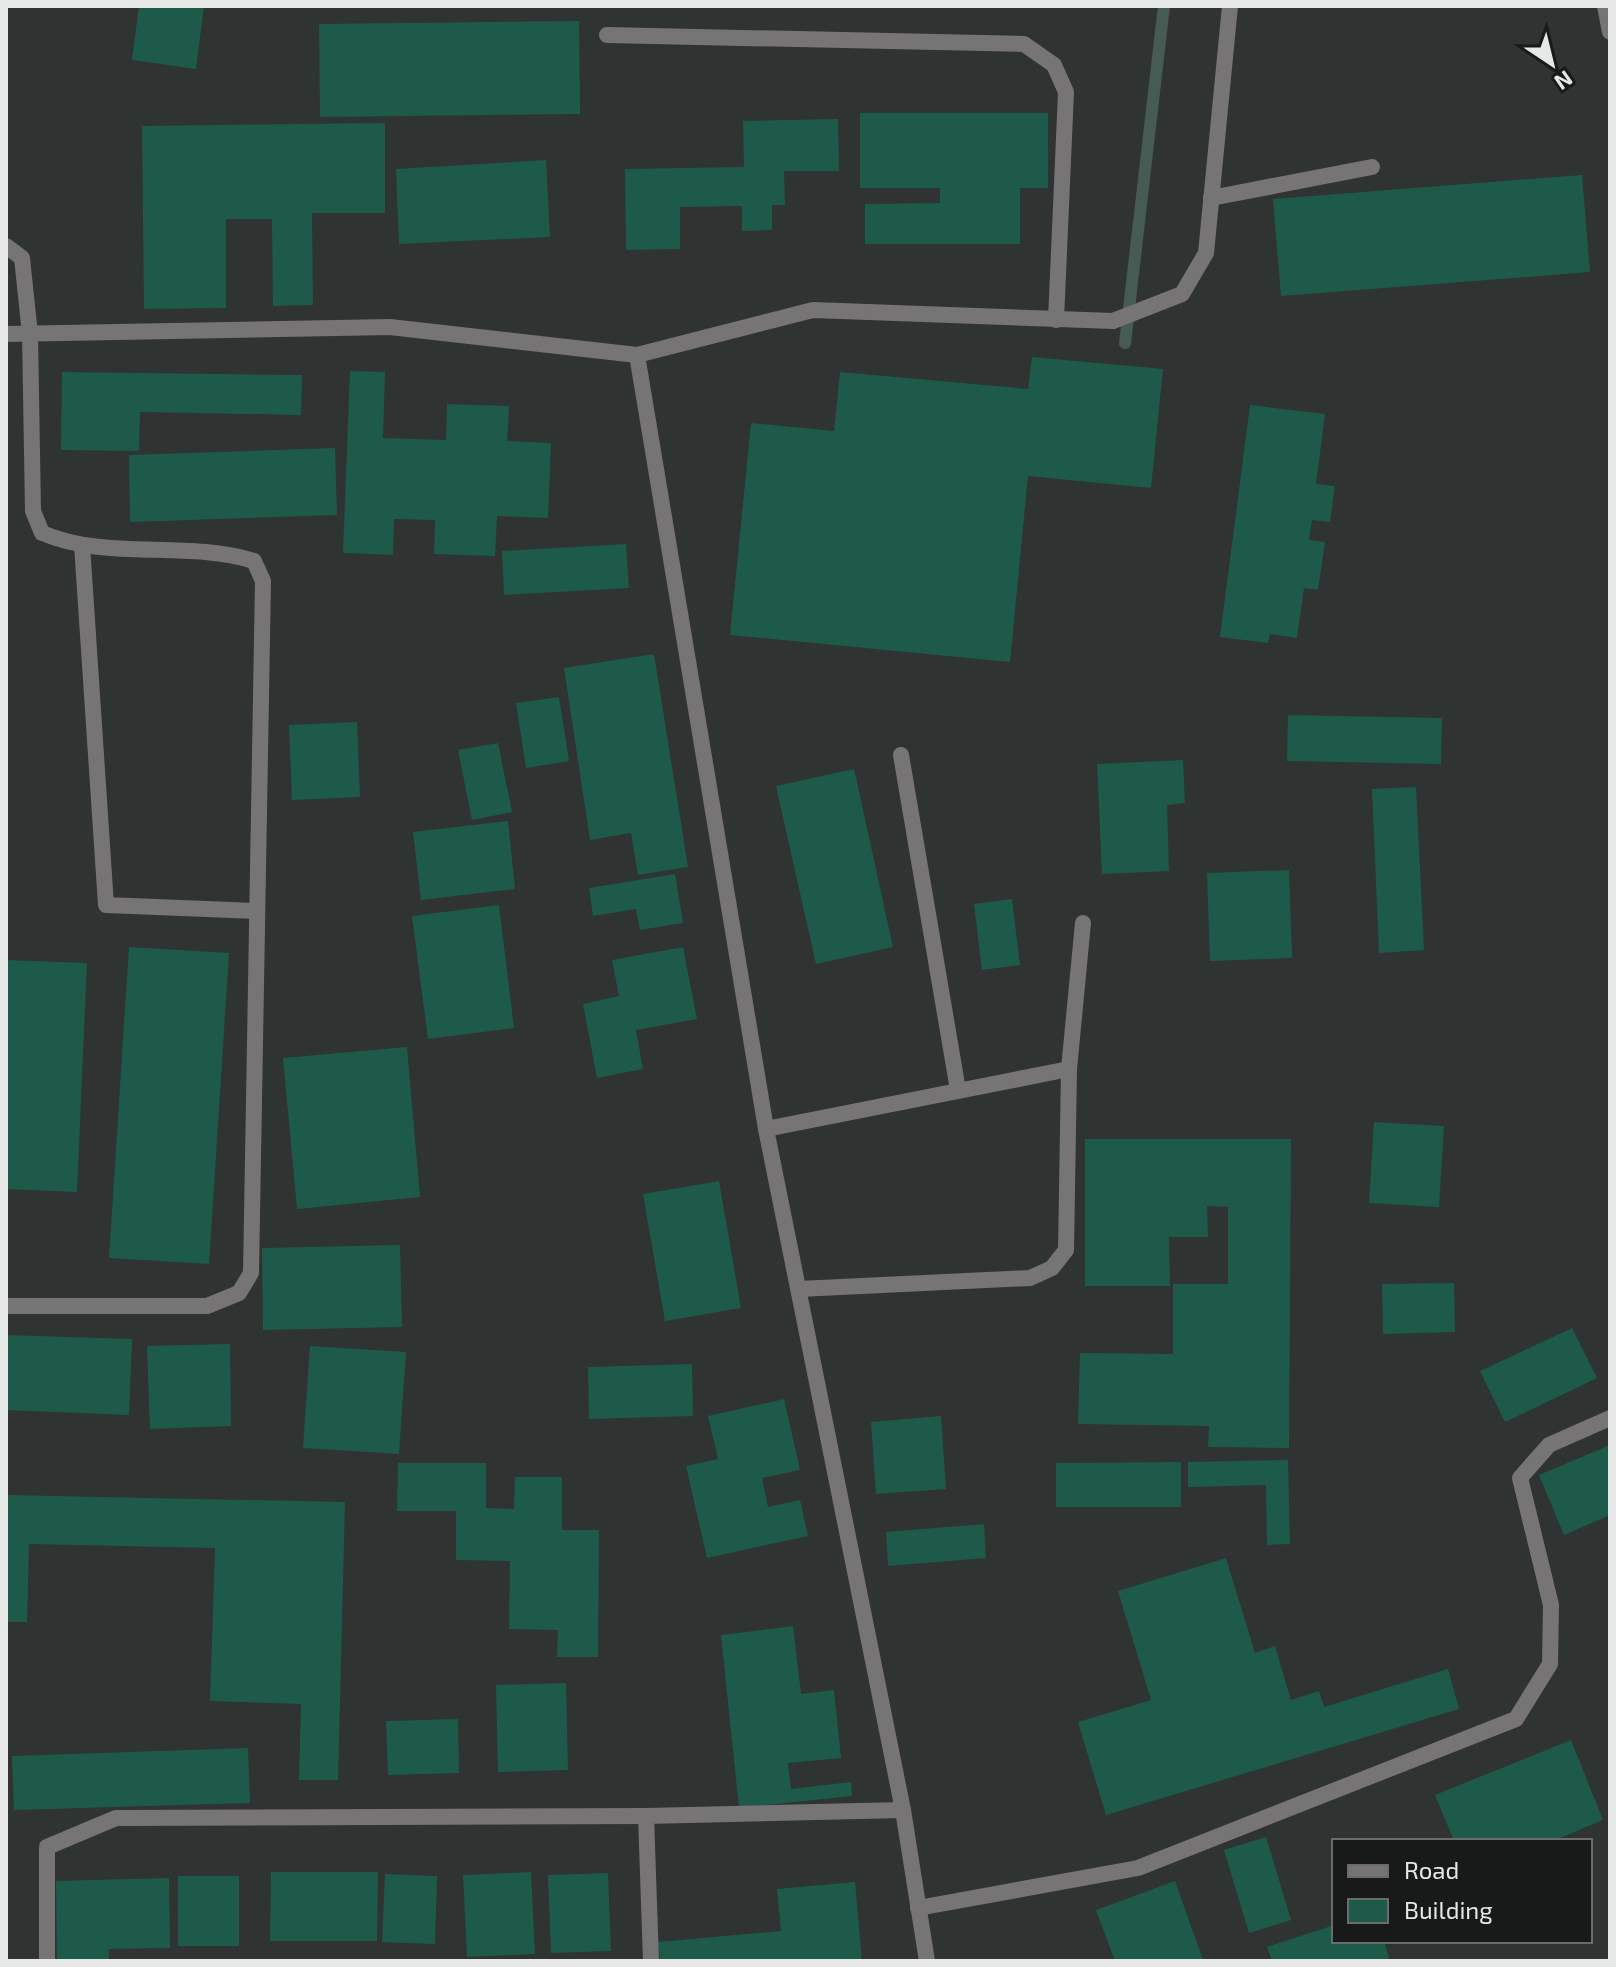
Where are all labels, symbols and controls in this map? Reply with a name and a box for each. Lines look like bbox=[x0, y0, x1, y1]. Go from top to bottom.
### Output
north arrow bbox=[1512, 24, 1592, 104]
text: N bbox=[1550, 66, 1578, 96]
legend bbox=[1332, 1839, 1592, 1943]
text: Road bbox=[1404, 1855, 1459, 1884]
text: Building bbox=[1404, 1895, 1493, 1924]

